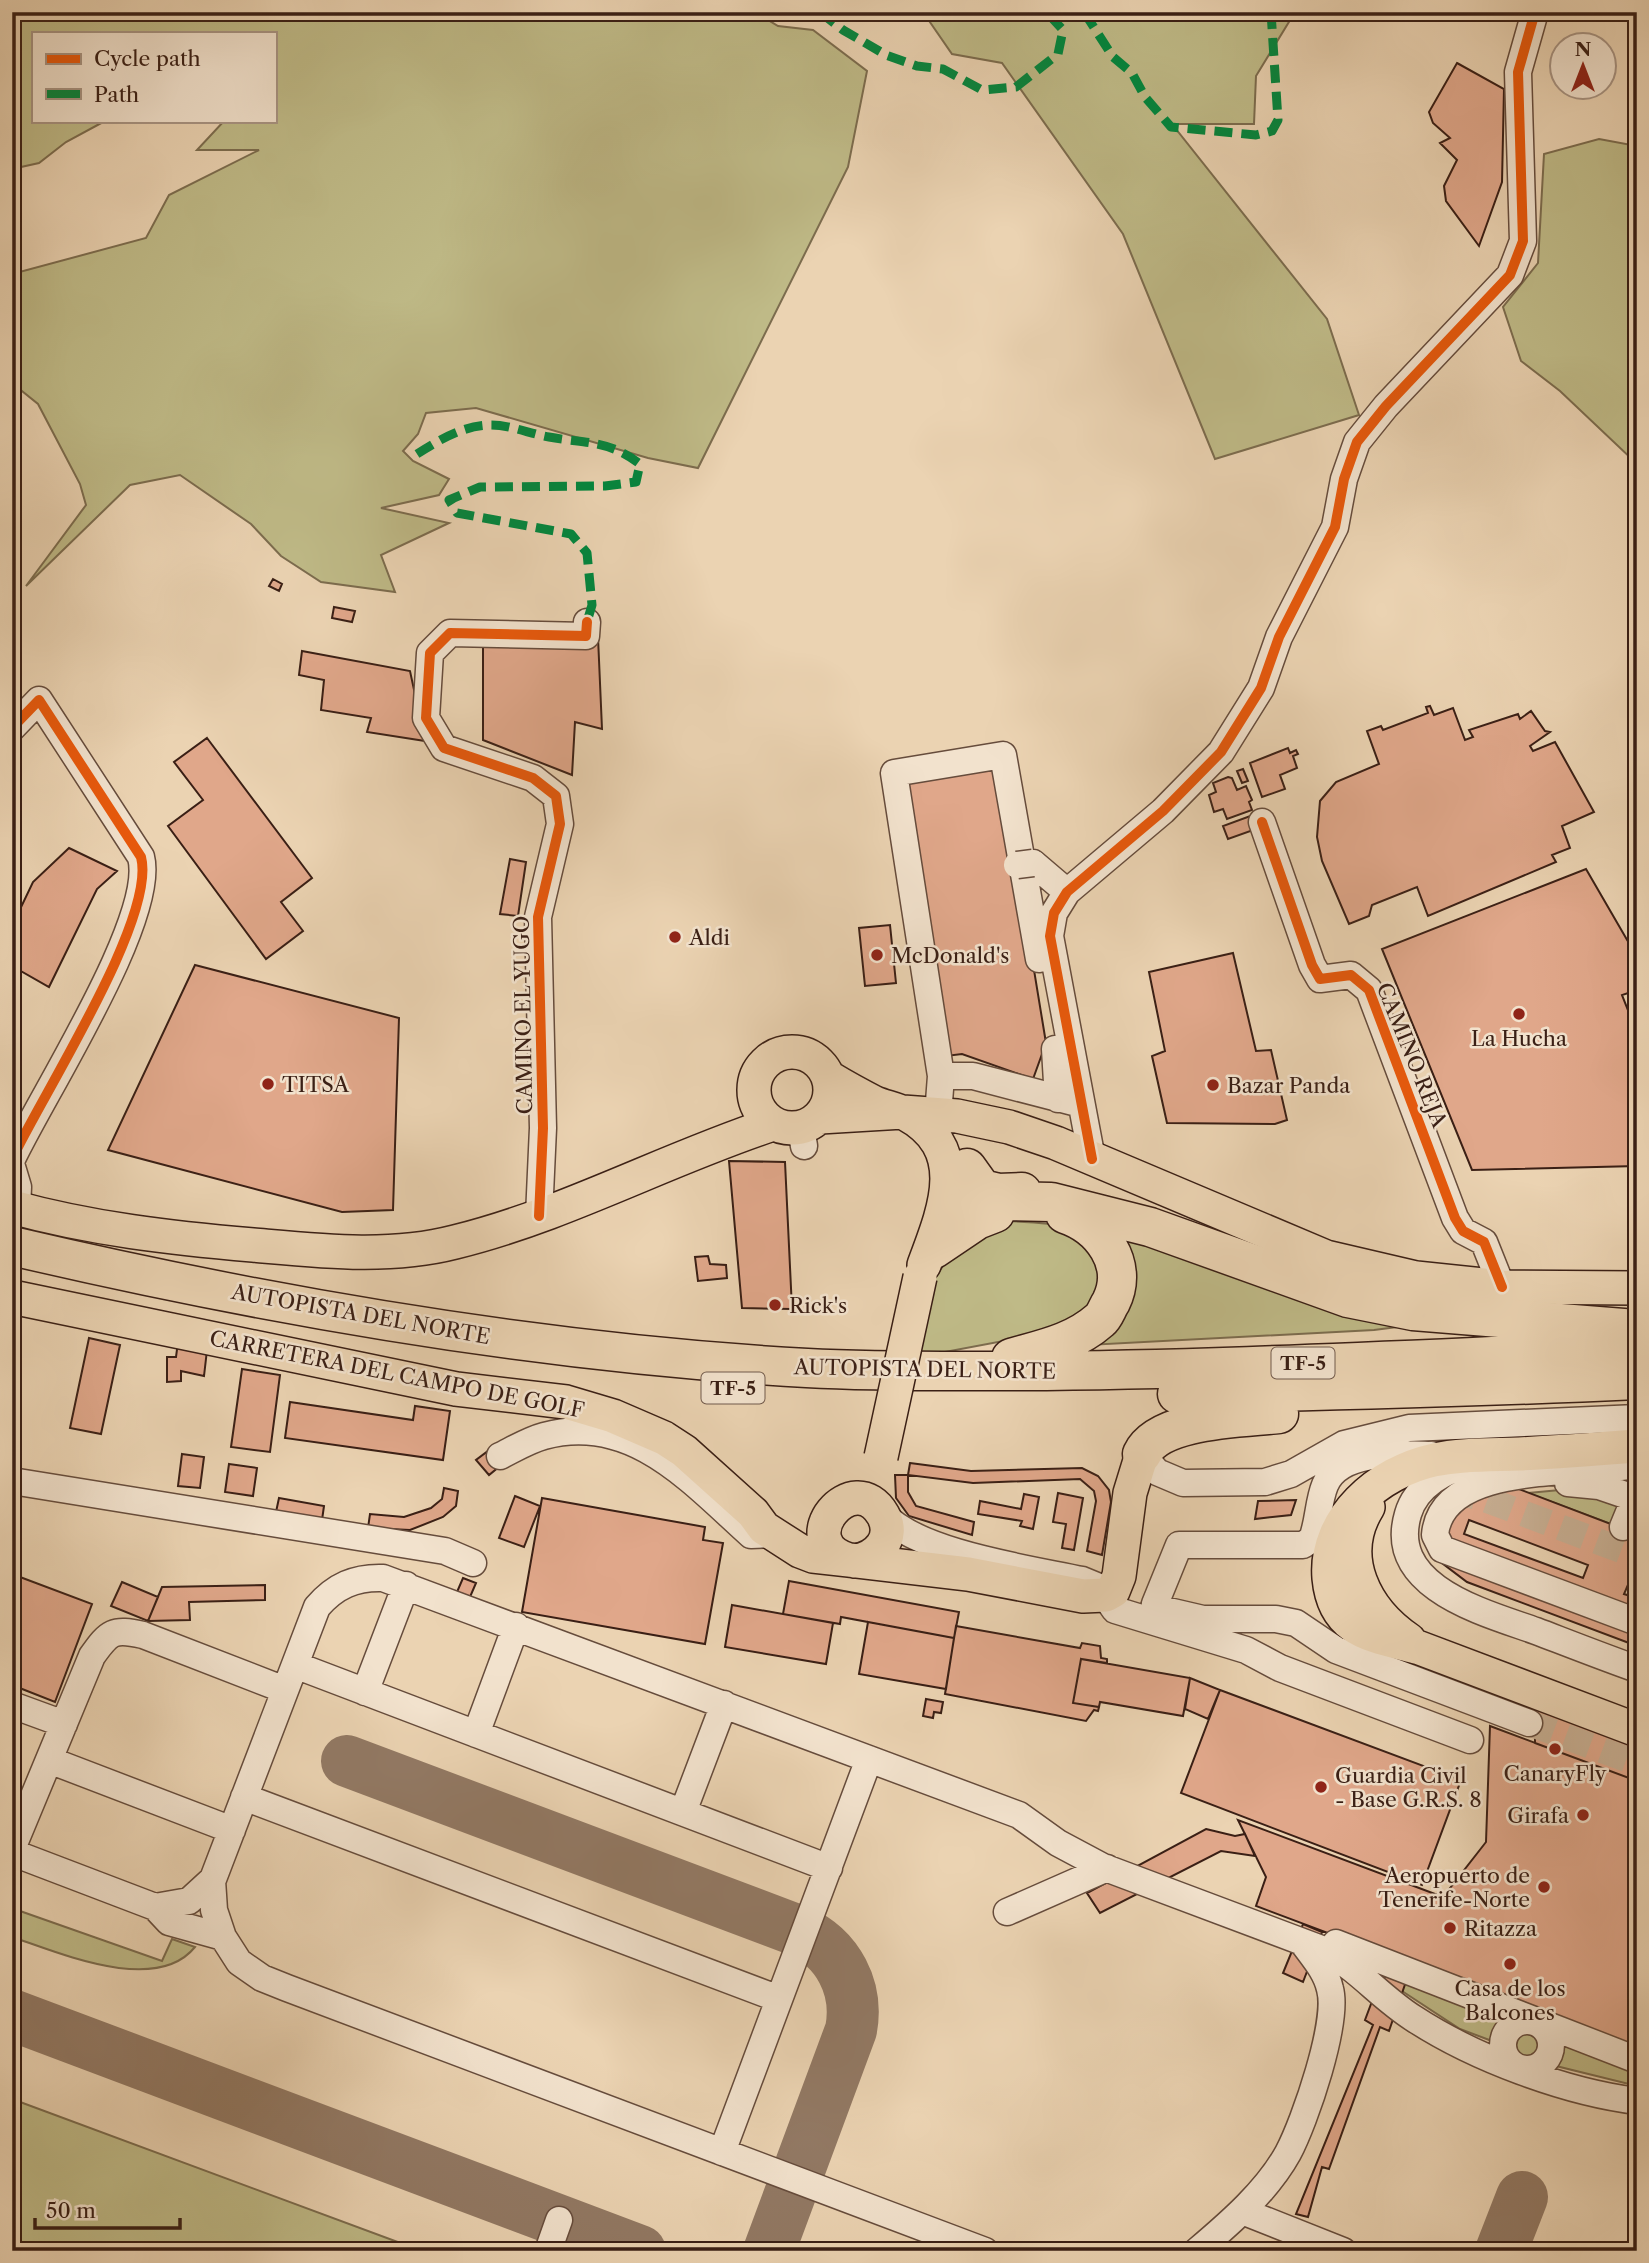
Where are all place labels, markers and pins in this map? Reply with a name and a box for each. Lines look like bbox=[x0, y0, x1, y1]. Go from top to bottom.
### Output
place label: Aldi bbox=[688, 925, 730, 950]
marker: Aldi bbox=[667, 929, 683, 945]
place label: McDonald's bbox=[891, 943, 1009, 968]
marker: McDonald's bbox=[869, 947, 885, 963]
marker: La Hucha bbox=[1511, 1006, 1527, 1022]
place label: La Hucha bbox=[1471, 1026, 1568, 1051]
place label: TITSA bbox=[282, 1072, 350, 1097]
place label: Bazar Panda bbox=[1227, 1073, 1351, 1098]
marker: TITSA bbox=[260, 1076, 276, 1092]
marker: Bazar Panda bbox=[1205, 1077, 1221, 1093]
place label: Rick's bbox=[789, 1293, 847, 1318]
marker: Rick's bbox=[767, 1297, 783, 1313]
marker: CanaryFly bbox=[1547, 1741, 1563, 1757]
place label: CanaryFly bbox=[1504, 1761, 1607, 1786]
place label: Guardia Civil - Base G.R.S. 8 bbox=[1335, 1763, 1482, 1812]
marker: Guardia Civil - Base G.R.S. 8 bbox=[1313, 1779, 1329, 1795]
place label: Girafa bbox=[1507, 1803, 1570, 1828]
marker: Girafa bbox=[1575, 1807, 1591, 1823]
place label: Aeropuerto de Tenerife-Norte bbox=[1378, 1863, 1530, 1912]
marker: Aeropuerto de Tenerife-Norte bbox=[1536, 1879, 1552, 1895]
place label: Ritazza bbox=[1464, 1916, 1538, 1941]
marker: Ritazza bbox=[1442, 1920, 1458, 1936]
marker: Casa de los Balcones bbox=[1502, 1956, 1518, 1972]
place label: Casa de los Balcones bbox=[1454, 1976, 1566, 2025]

